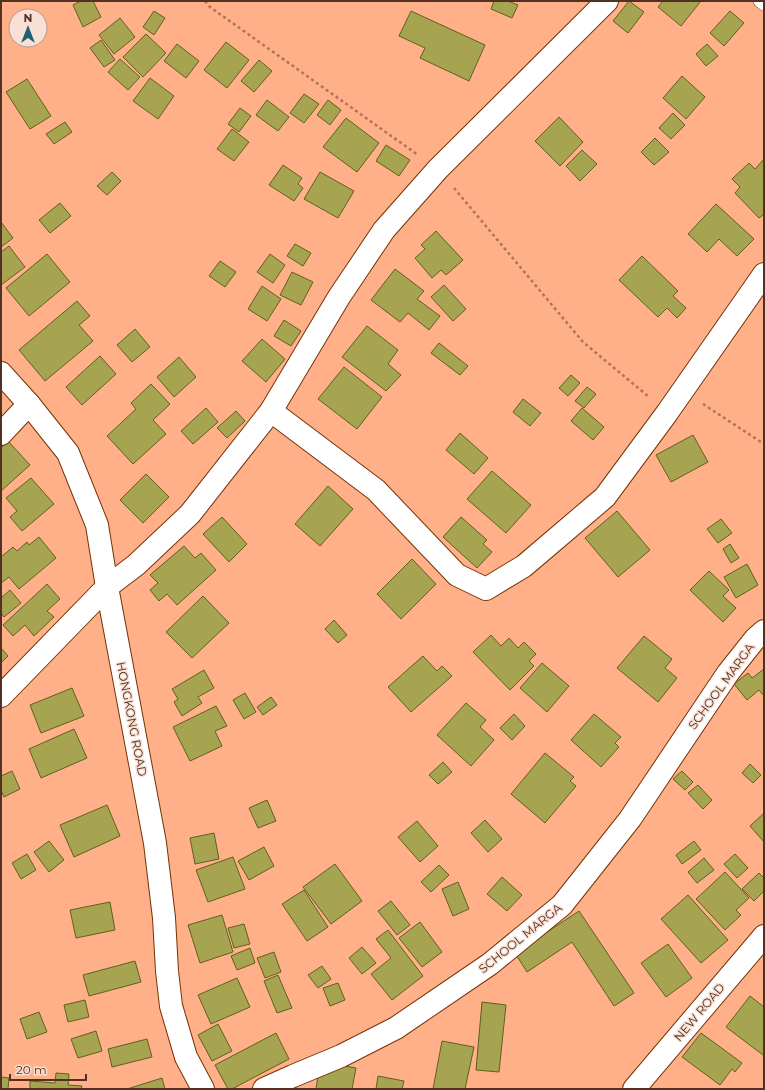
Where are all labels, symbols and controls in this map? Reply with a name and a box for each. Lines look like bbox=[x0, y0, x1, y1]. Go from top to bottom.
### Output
north arrow bbox=[8, 8, 48, 48]
text: N bbox=[24, 11, 32, 25]
street label: SCHOOL MARGA bbox=[685, 640, 757, 732]
street label: HONGKONG ROAD bbox=[114, 660, 150, 778]
street label: SCHOOL MARGA bbox=[475, 900, 565, 976]
street label: NEW ROAD bbox=[670, 980, 728, 1044]
scale bar bbox=[10, 1056, 86, 1082]
text: 20 m bbox=[16, 1062, 47, 1077]

